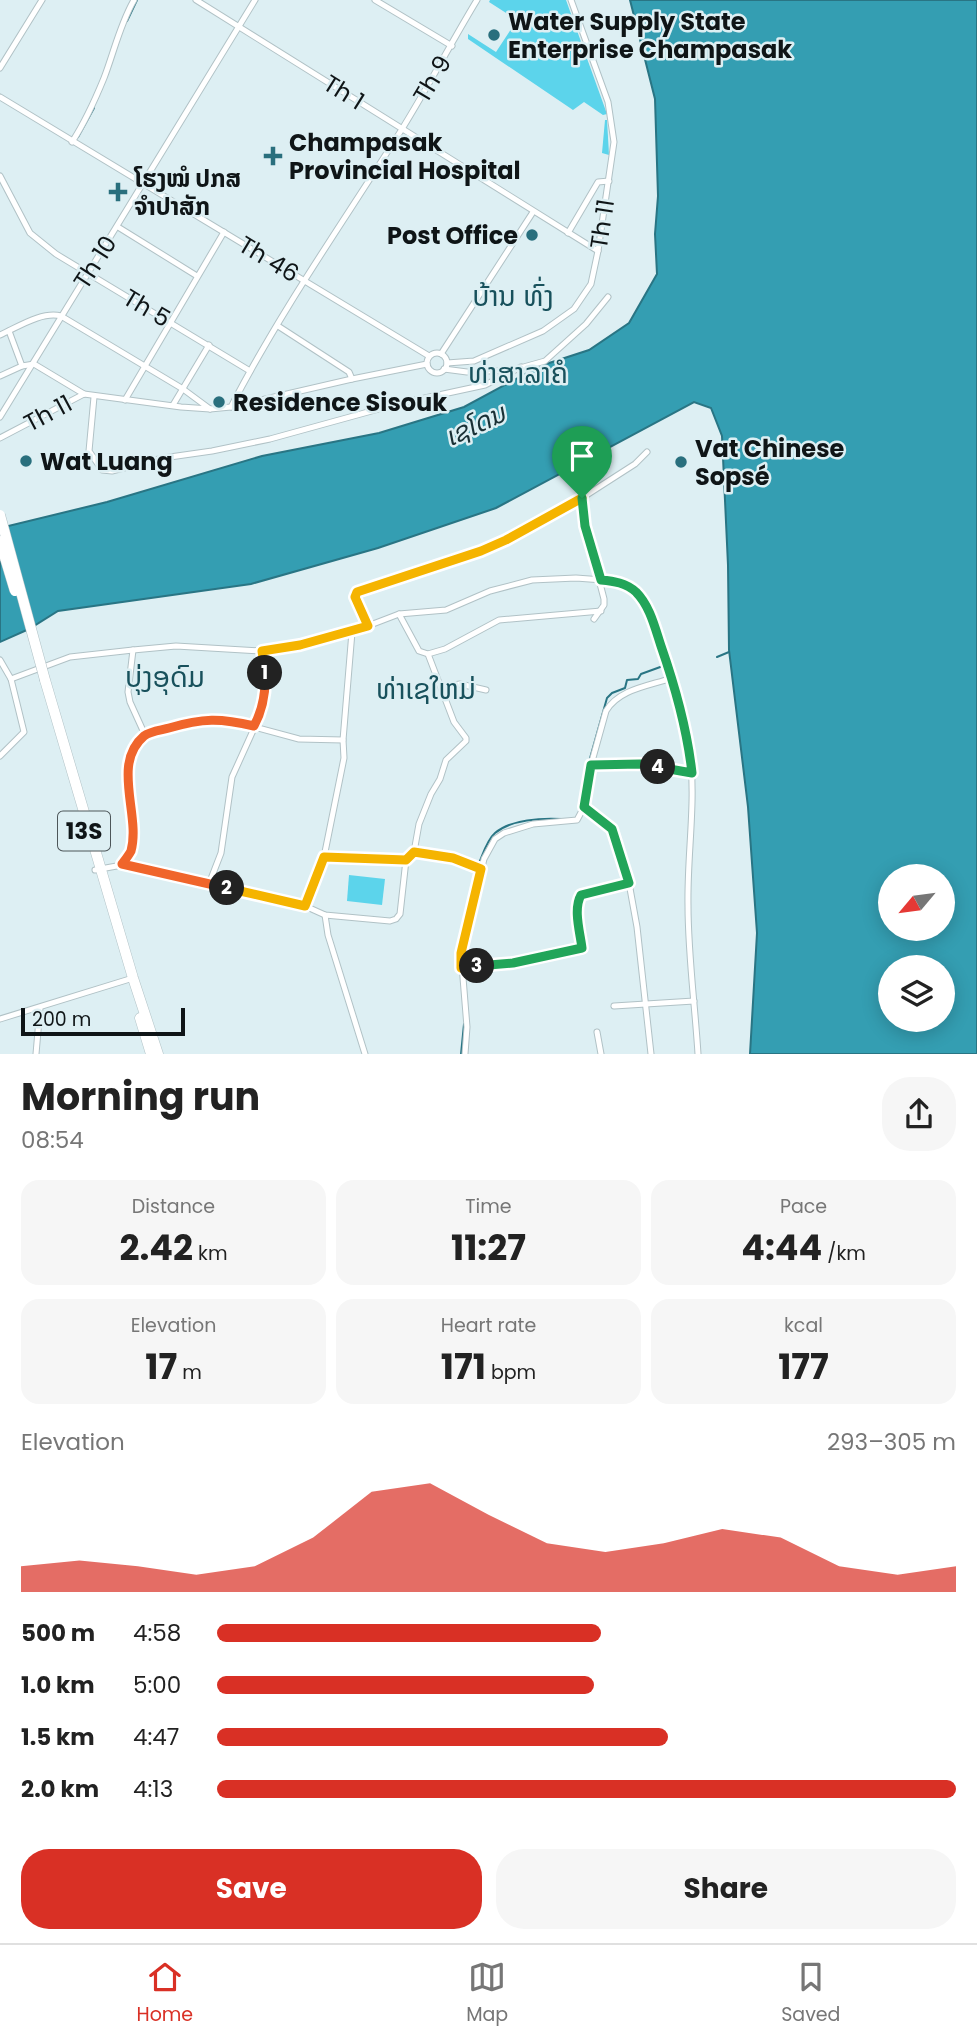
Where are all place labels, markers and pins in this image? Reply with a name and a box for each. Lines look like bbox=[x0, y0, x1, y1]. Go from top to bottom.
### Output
place label: Water Supply State Enterprise Champasak bbox=[508, 5, 792, 66]
marker: Water Supply State Enterprise Champasak bbox=[486, 27, 502, 43]
place label: Champasak Provincial Hospital bbox=[289, 126, 521, 187]
marker: Champasak Provincial Hospital bbox=[263, 146, 283, 166]
place label: ໂຮງໝໍ ປກສ ຈຳປາສັກ bbox=[133, 162, 241, 223]
marker: ໂຮງໝໍ ປກສ ຈຳປາສັກ bbox=[108, 182, 128, 202]
place label: Post Office bbox=[387, 219, 518, 252]
marker: Post Office bbox=[524, 227, 540, 243]
place label: Residence Sisouk bbox=[233, 386, 447, 419]
marker: Residence Sisouk bbox=[211, 394, 227, 410]
pin bbox=[552, 426, 612, 498]
place label: Vat Chinese Sopsé bbox=[695, 432, 845, 493]
place label: Wat Luang bbox=[40, 445, 173, 478]
marker: Wat Luang bbox=[18, 453, 34, 469]
marker: Vat Chinese Sopsé bbox=[673, 454, 689, 470]
pin: 1 bbox=[247, 656, 282, 690]
pin: 4 bbox=[640, 750, 676, 784]
pin: 2 bbox=[210, 870, 244, 906]
pin: 3 bbox=[460, 948, 494, 984]

